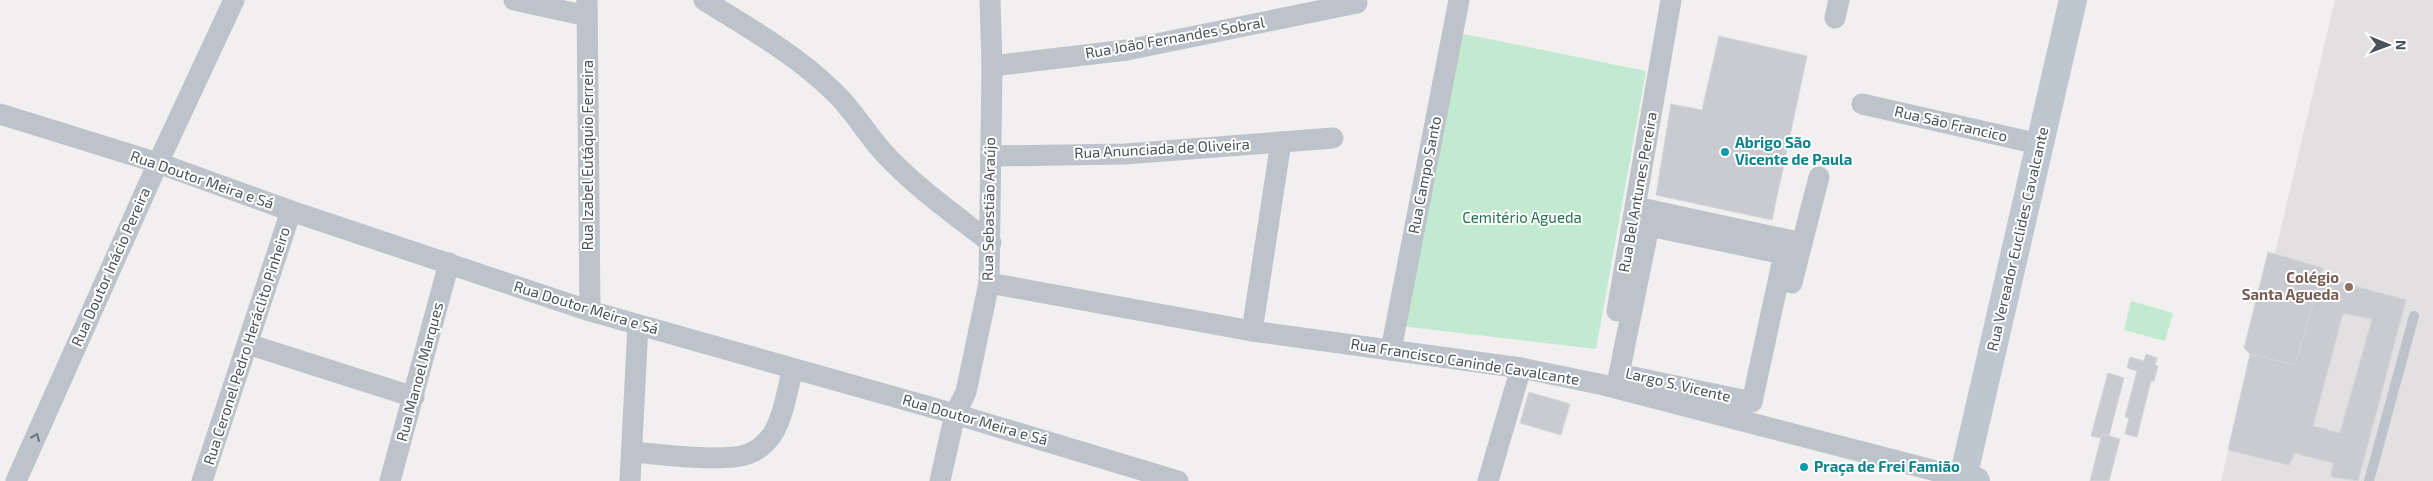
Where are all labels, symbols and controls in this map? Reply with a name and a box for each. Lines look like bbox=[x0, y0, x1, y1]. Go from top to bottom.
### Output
street label: Rua João Fernandes Sobral bbox=[1084, 12, 1267, 62]
north arrow bbox=[2363, 20, 2413, 70]
text: N bbox=[2393, 40, 2410, 50]
street label: Rua Izabel Eutáquio Ferreira bbox=[578, 60, 596, 250]
street label: Rua São Francico bbox=[1893, 101, 2010, 145]
street label: Rua Bel Antunes Pereira bbox=[1614, 110, 1660, 273]
street label: Rua Campo Santo bbox=[1404, 114, 1444, 235]
street label: Rua Vereador Euclides Cavalcante bbox=[1982, 125, 2052, 353]
place label: Abrigo São Vicente de Paula bbox=[1735, 133, 1852, 168]
street label: Rua Anunciada de Oliveira bbox=[1074, 134, 1250, 162]
street label: Rua Sebastião Araújo bbox=[978, 137, 999, 281]
street label: Rua Doutor Meira e Sá bbox=[128, 146, 276, 212]
marker: Abrigo São Vicente de Paula bbox=[1719, 146, 1731, 158]
street label: Rua Doutor Inácio Pereira bbox=[67, 184, 153, 349]
park label: Cemitério Agueda bbox=[1462, 208, 1582, 226]
street label: Rua Ceronel Pedro Heráclito Pinheiro bbox=[199, 224, 293, 467]
place label: Colégio Santa Agueda bbox=[2242, 268, 2339, 303]
street label: Rua Doutor Meira e Sá bbox=[512, 276, 661, 338]
marker: Colégio Santa Agueda bbox=[2343, 281, 2355, 293]
street label: Rua Manoel Marques bbox=[392, 300, 446, 443]
street label: Rua Francisco Caninde Cavalcante bbox=[1350, 334, 1581, 388]
street label: Largo S. Vicente bbox=[1624, 363, 1733, 405]
street label: Rua Doutor Meira e Sá bbox=[901, 390, 1050, 448]
one-way arrow bbox=[29, 433, 40, 442]
place label: Praça de Frei Famião bbox=[1814, 457, 1960, 477]
marker: Praça de Frei Famião bbox=[1798, 461, 1810, 473]

